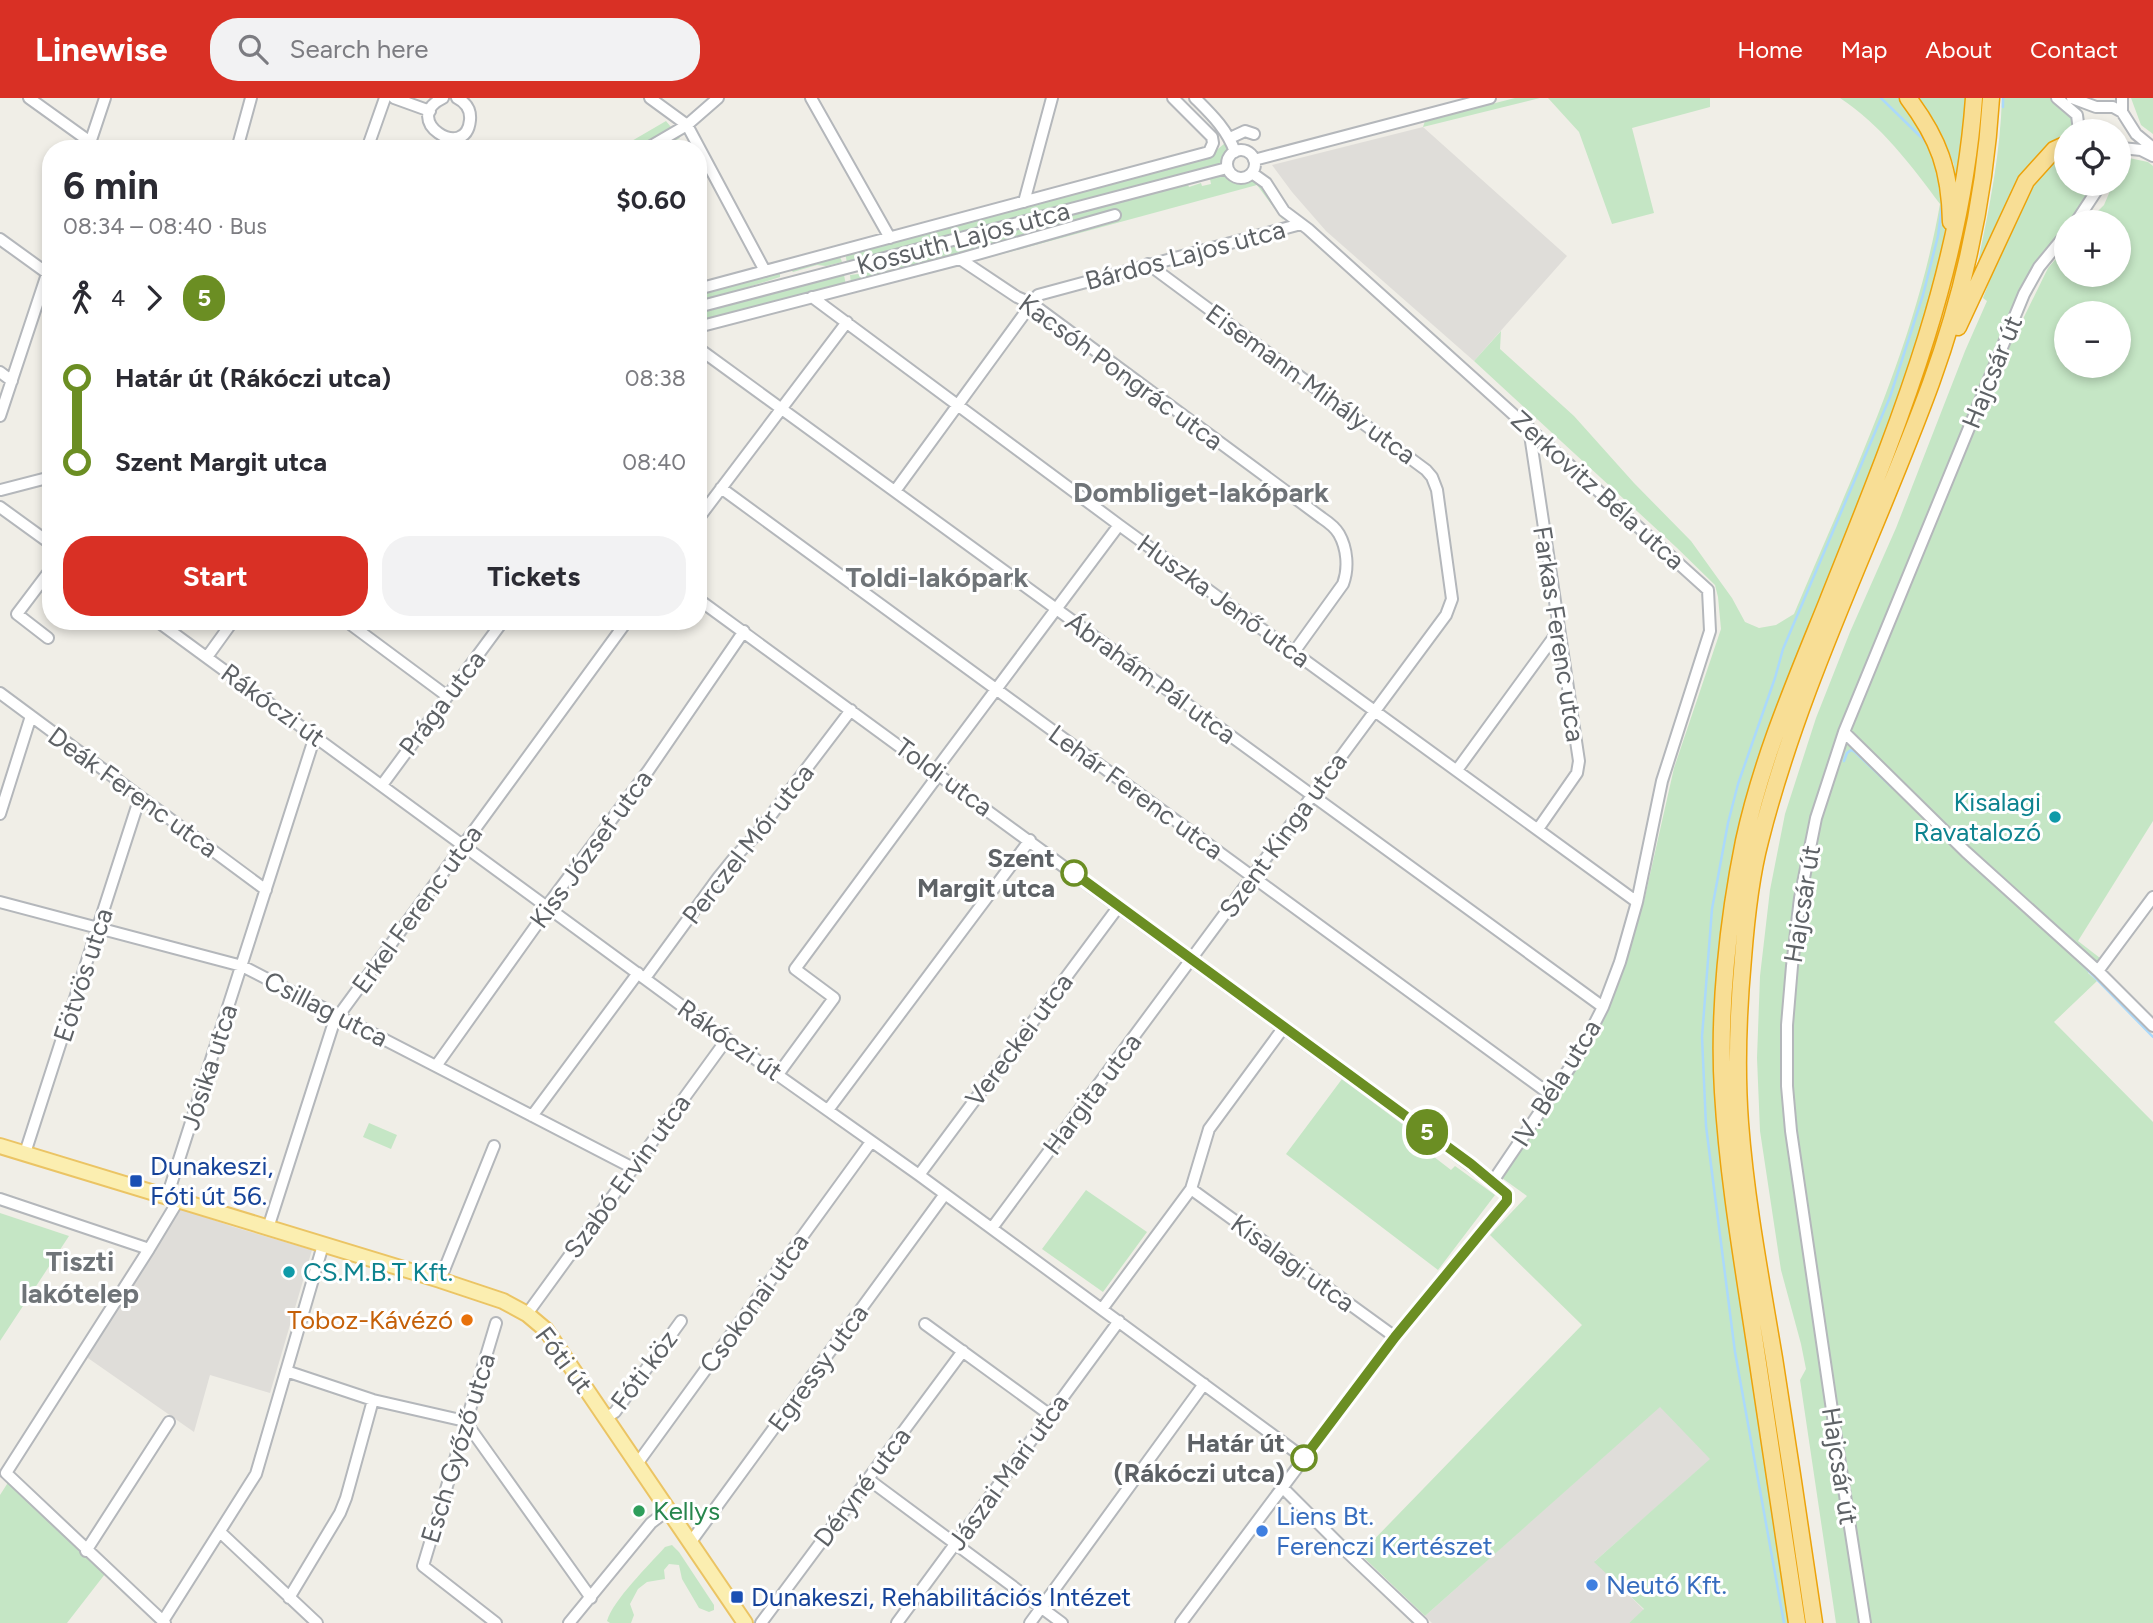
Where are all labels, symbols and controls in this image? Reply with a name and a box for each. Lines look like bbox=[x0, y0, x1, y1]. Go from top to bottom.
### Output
search box bbox=[210, 18, 700, 81]
text: Linewise bbox=[35, 30, 168, 69]
icon: search bbox=[234, 30, 272, 68]
text: Search here bbox=[290, 33, 428, 65]
text: Home bbox=[1737, 35, 1803, 64]
text: Map bbox=[1841, 35, 1887, 64]
text: About bbox=[1925, 35, 1992, 64]
text: Contact bbox=[2030, 35, 2118, 64]
map controls bbox=[2054, 119, 2131, 378]
button: locate bbox=[2054, 119, 2131, 196]
text: 6 min bbox=[63, 163, 159, 209]
text: $0.60 bbox=[616, 184, 686, 216]
street label: Kossuth Lajos utca bbox=[853, 194, 1073, 282]
button: + bbox=[2054, 210, 2131, 287]
text: 08:34 – 08:40 · Bus bbox=[63, 212, 267, 240]
street label: Bárdos Lajos utca bbox=[1081, 213, 1289, 297]
icon: walk bbox=[63, 279, 101, 317]
icon: forward bbox=[135, 279, 173, 317]
text: 5 bbox=[197, 283, 211, 312]
text: 4 bbox=[111, 284, 125, 312]
street label: Kacsóh Pongrác utca bbox=[1013, 287, 1229, 457]
street label: Eisemann Mihály utca bbox=[1200, 297, 1422, 471]
button: − bbox=[2054, 301, 2131, 378]
street label: Hajcsár út bbox=[1955, 311, 2029, 433]
text: Határ út (Rákóczi utca) bbox=[115, 362, 391, 394]
text: 08:38 bbox=[625, 364, 686, 392]
street label: Zerkovitz Béla utca bbox=[1505, 404, 1691, 576]
text: Szent Margit utca bbox=[115, 446, 327, 478]
text: 08:40 bbox=[622, 448, 686, 476]
district label: Dombliget-lakópark bbox=[1073, 475, 1329, 509]
street label: Farkas Ferenc utca bbox=[1526, 524, 1592, 744]
street label: Huszka Jenő utca bbox=[1131, 527, 1317, 675]
button: Start bbox=[63, 536, 368, 616]
button: Tickets bbox=[382, 536, 686, 616]
district label: Toldi-lakópark bbox=[846, 560, 1028, 594]
street label: Ábrahám Pál utca bbox=[1059, 605, 1243, 751]
street label: Prága utca bbox=[392, 644, 492, 762]
street label: Rákóczi út bbox=[215, 657, 331, 753]
street label: Lehár Ferenc utca bbox=[1042, 718, 1230, 866]
street label: Deák Ferenc utca bbox=[42, 720, 224, 864]
street label: Toldi utca bbox=[889, 731, 999, 823]
street label: Szent Kinga utca bbox=[1212, 746, 1354, 924]
street label: Perczel Mór utca bbox=[675, 757, 821, 931]
street label: Kiss József utca bbox=[523, 764, 659, 934]
place label: Kisalagi Ravatalozó bbox=[1914, 786, 2041, 848]
marker: Kisalagi Ravatalozó bbox=[2047, 809, 2063, 825]
street label: Erkel Ferenc utca bbox=[345, 818, 489, 1000]
place label: Szent Margit utca bbox=[917, 842, 1055, 904]
street label: Hajcsár út bbox=[1777, 843, 1827, 965]
marker: Szent Margit utca bbox=[1061, 860, 1087, 886]
street label: Eötvös utca bbox=[46, 904, 120, 1046]
street label: Csillag utca bbox=[259, 964, 393, 1054]
street label: Vereckei utca bbox=[958, 967, 1080, 1113]
street label: Rákóczi út bbox=[671, 992, 789, 1088]
street label: Jósika utca bbox=[174, 1000, 244, 1134]
street label: IV. Béla utca bbox=[1504, 1013, 1608, 1153]
street label: Hargita utca bbox=[1036, 1027, 1148, 1161]
street label: Szabó Ervin utca bbox=[557, 1088, 697, 1264]
line badge: 5 bbox=[1404, 1109, 1450, 1155]
text: 5 bbox=[1420, 1117, 1434, 1146]
place label: Dunakeszi, Fóti út 56. bbox=[150, 1150, 273, 1212]
marker: Dunakeszi, Fóti út 56. bbox=[128, 1173, 144, 1189]
street label: Kisalagi utca bbox=[1225, 1207, 1361, 1319]
street label: Csokonai utca bbox=[693, 1227, 815, 1379]
district label: Tiszti lakótelep bbox=[21, 1244, 139, 1310]
place label: CS.M.B.T Kft. bbox=[303, 1256, 453, 1288]
marker: CS.M.B.T Kft. bbox=[281, 1264, 297, 1280]
street label: Egressy utca bbox=[761, 1298, 875, 1438]
place label: Toboz-Kávézó bbox=[287, 1304, 453, 1336]
marker: Toboz-Kávézó bbox=[459, 1312, 475, 1328]
street label: Fóti út bbox=[528, 1320, 600, 1400]
street label: Fóti köz bbox=[604, 1324, 684, 1416]
street label: Esch Győző utca bbox=[414, 1349, 502, 1547]
street label: Jászai Mari utca bbox=[941, 1388, 1075, 1556]
street label: Hajcsár út bbox=[1815, 1405, 1865, 1527]
street label: Déryné utca bbox=[807, 1421, 917, 1553]
place label: Határ út (Rákóczi utca) bbox=[1114, 1427, 1285, 1489]
marker: Határ út (Rákóczi utca) bbox=[1291, 1445, 1317, 1471]
place label: Kellys bbox=[653, 1495, 720, 1527]
place label: Liens Bt. Ferenczi Kertészet bbox=[1276, 1500, 1493, 1562]
marker: Kellys bbox=[631, 1503, 647, 1519]
marker: Liens Bt. Ferenczi Kertészet bbox=[1254, 1523, 1270, 1539]
place label: Neutó Kft. bbox=[1606, 1569, 1727, 1601]
marker: Neutó Kft. bbox=[1584, 1577, 1600, 1593]
place label: Dunakeszi, Rehabilitációs Intézet bbox=[751, 1581, 1131, 1613]
marker: Dunakeszi, Rehabilitációs Intézet bbox=[729, 1589, 745, 1605]

